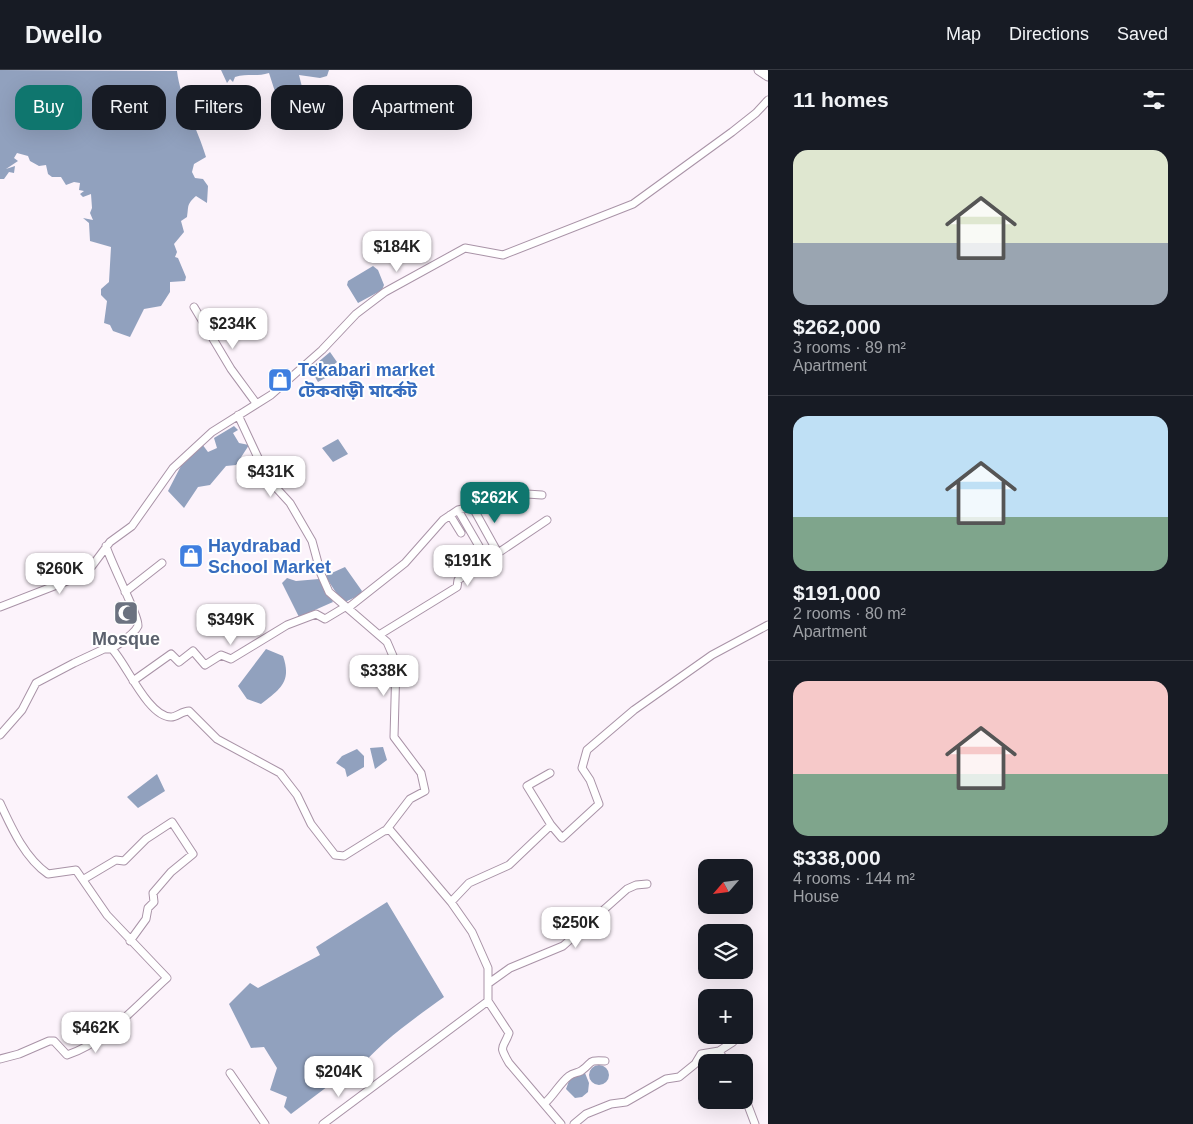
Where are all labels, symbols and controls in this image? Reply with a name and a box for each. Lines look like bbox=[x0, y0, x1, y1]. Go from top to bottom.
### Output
text: Dwello bbox=[25, 21, 102, 48]
text: Map bbox=[946, 24, 981, 44]
text: Directions bbox=[1009, 24, 1089, 44]
text: Saved bbox=[1117, 24, 1168, 44]
chip: Buy bbox=[15, 85, 82, 130]
chip: Rent bbox=[92, 85, 166, 130]
chip: Filters bbox=[176, 85, 261, 130]
chip: New bbox=[271, 85, 343, 130]
chip: Apartment bbox=[353, 85, 472, 130]
icon: filters bbox=[1140, 86, 1168, 114]
text: 11 homes bbox=[793, 88, 889, 111]
icon: home bbox=[936, 183, 1026, 273]
pin: $184K bbox=[362, 230, 432, 273]
text: $184K bbox=[373, 238, 421, 255]
pin: $234K bbox=[198, 308, 268, 350]
text: $234K bbox=[209, 315, 257, 332]
text: $262,000 bbox=[793, 315, 881, 338]
text: 3 rooms · 89 m² bbox=[793, 339, 906, 356]
text: Apartment bbox=[793, 357, 867, 374]
place label: Tekabari market টেকবাড়ী মার্কেট bbox=[298, 360, 435, 401]
shop icon: Tekabari market টেকবাড়ী মার্কেট bbox=[267, 367, 293, 393]
icon: home bbox=[936, 448, 1026, 538]
pin: $431K bbox=[236, 456, 306, 498]
text: $431K bbox=[247, 463, 295, 480]
pin: $262K bbox=[460, 482, 530, 524]
text: $262K bbox=[471, 489, 519, 506]
place label: Haydrabad School Market bbox=[208, 536, 331, 577]
shop icon: Haydrabad School Market bbox=[178, 543, 204, 569]
pin: $191K bbox=[433, 544, 503, 587]
pin: $260K bbox=[25, 552, 95, 595]
text: $191K bbox=[444, 552, 492, 569]
text: $260K bbox=[36, 560, 84, 577]
text: $191,000 bbox=[793, 581, 881, 604]
mosque icon: Mosque bbox=[113, 600, 139, 626]
pin: $349K bbox=[196, 604, 266, 646]
text: 2 rooms · 80 m² bbox=[793, 605, 906, 622]
text: $349K bbox=[207, 611, 255, 628]
text: Apartment bbox=[793, 623, 867, 640]
place label: Mosque bbox=[92, 629, 160, 649]
pin: $338K bbox=[349, 654, 419, 697]
text: $338K bbox=[360, 662, 408, 679]
icon: home bbox=[936, 713, 1026, 803]
text: $338,000 bbox=[793, 846, 881, 869]
north arrow bbox=[698, 859, 752, 914]
map controls bbox=[698, 859, 753, 1109]
text: 4 rooms · 144 m² bbox=[793, 870, 915, 887]
text: House bbox=[793, 888, 839, 905]
pin: $250K bbox=[541, 906, 611, 949]
text: $250K bbox=[552, 914, 600, 931]
button: layers bbox=[698, 924, 753, 979]
button: + bbox=[698, 989, 753, 1044]
pin: $462K bbox=[61, 1012, 131, 1054]
text: $462K bbox=[72, 1019, 120, 1036]
button: − bbox=[698, 1054, 753, 1109]
pin: $204K bbox=[304, 1056, 374, 1098]
text: $204K bbox=[315, 1063, 363, 1080]

